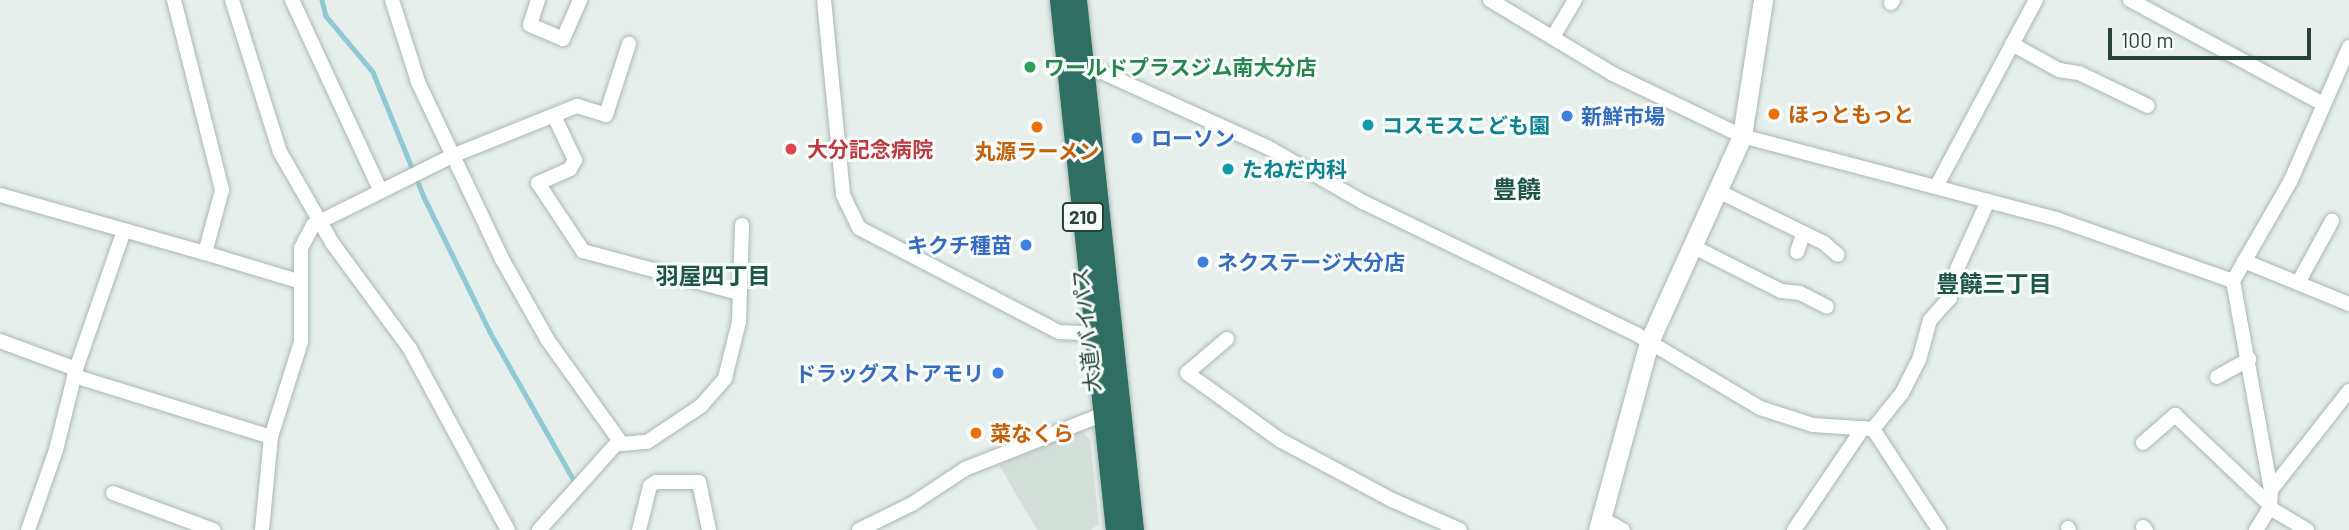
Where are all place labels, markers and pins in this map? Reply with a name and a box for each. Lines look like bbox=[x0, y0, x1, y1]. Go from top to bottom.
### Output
place label: ワールドプラスジム南大分店 bbox=[1044, 54, 1317, 80]
marker: ワールドプラスジム南大分店 bbox=[1022, 59, 1038, 75]
place label: ほっともっと bbox=[1788, 101, 1914, 127]
place label: 新鮮市場 bbox=[1581, 103, 1665, 129]
marker: ほっともっと bbox=[1766, 106, 1782, 122]
marker: 新鮮市場 bbox=[1559, 108, 1575, 124]
place label: コスモスこども園 bbox=[1382, 112, 1550, 138]
marker: コスモスこども園 bbox=[1360, 117, 1376, 133]
marker: 丸源ラーメン bbox=[1029, 119, 1045, 135]
place label: ローソン bbox=[1151, 125, 1235, 151]
marker: ローソン bbox=[1129, 130, 1145, 146]
place label: 大分記念病院 bbox=[807, 136, 933, 162]
place label: 丸源ラーメン bbox=[974, 138, 1100, 164]
marker: 大分記念病院 bbox=[781, 139, 801, 159]
place label: たねだ内科 bbox=[1242, 156, 1347, 182]
marker: たねだ内科 bbox=[1220, 161, 1236, 177]
place label: キクチ種苗 bbox=[907, 232, 1012, 258]
marker: キクチ種苗 bbox=[1018, 237, 1034, 253]
place label: ネクステージ大分店 bbox=[1217, 249, 1406, 275]
marker: ネクステージ大分店 bbox=[1195, 254, 1211, 270]
place label: ドラッグストアモリ bbox=[795, 360, 984, 386]
marker: ドラッグストアモリ bbox=[990, 365, 1006, 381]
place label: 菜なくら bbox=[990, 420, 1074, 446]
marker: 菜なくら bbox=[968, 425, 984, 441]

